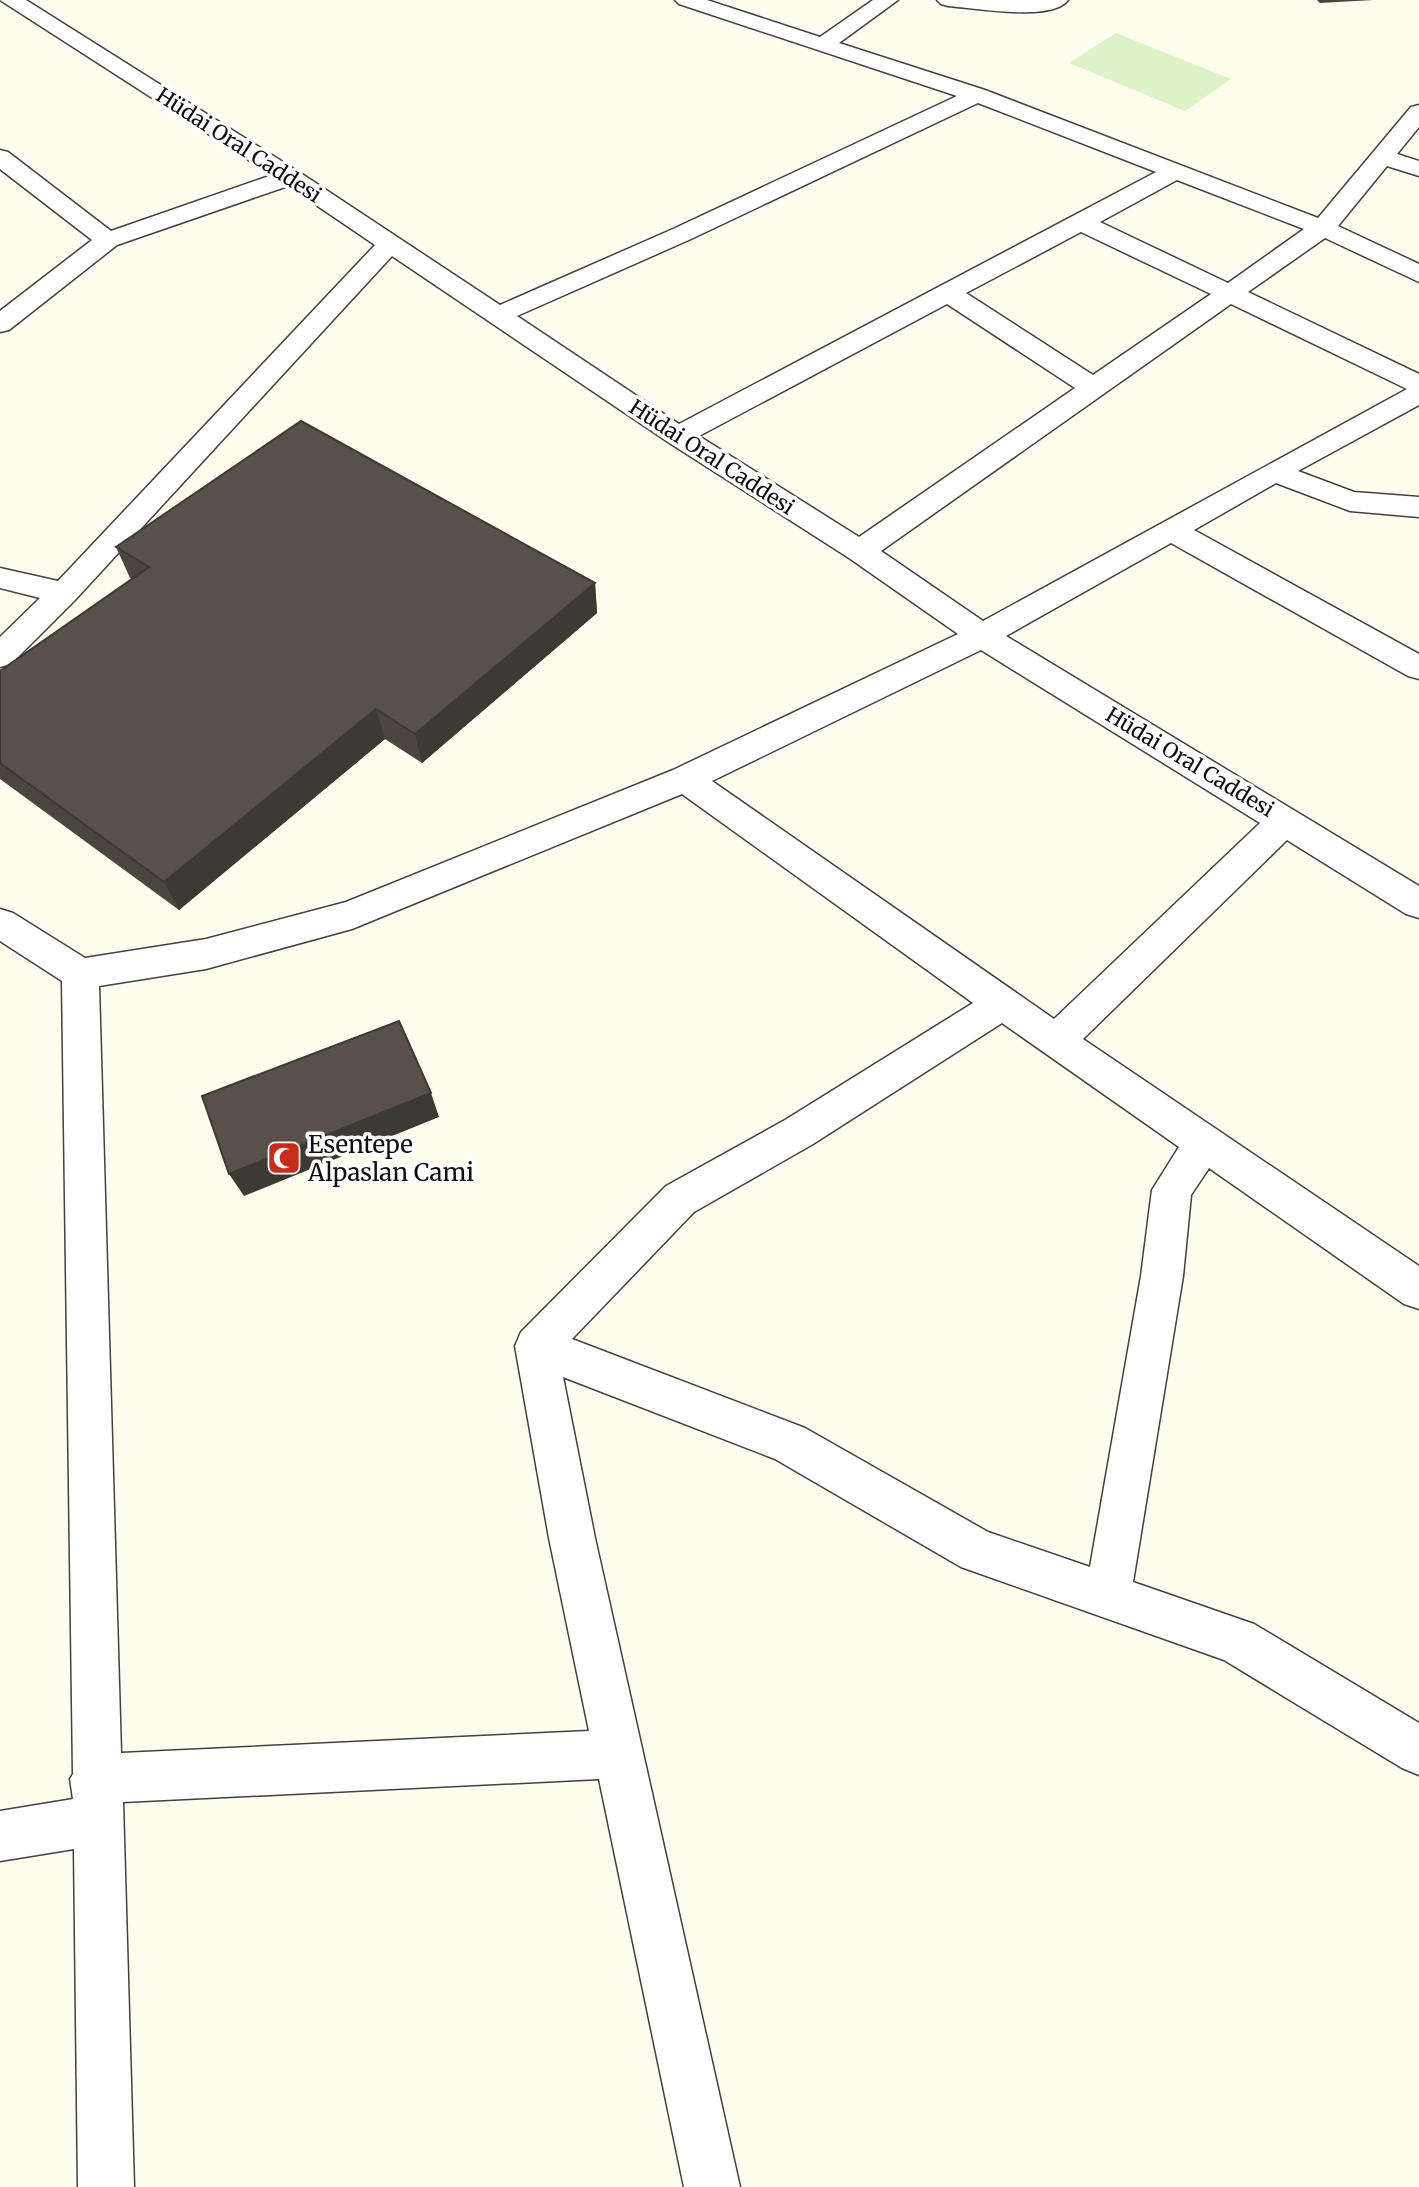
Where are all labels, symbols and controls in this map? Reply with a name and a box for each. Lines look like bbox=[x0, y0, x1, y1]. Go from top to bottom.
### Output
street label: Hüdai Oral Caddesi bbox=[151, 82, 327, 209]
street label: Hüdai Oral Caddesi bbox=[624, 394, 800, 521]
street label: Hüdai Oral Caddesi bbox=[1101, 701, 1279, 823]
place label: Esentepe Alpaslan Cami bbox=[307, 1129, 474, 1188]
mosque icon: Esentepe Alpaslan Cami bbox=[265, 1139, 303, 1177]

